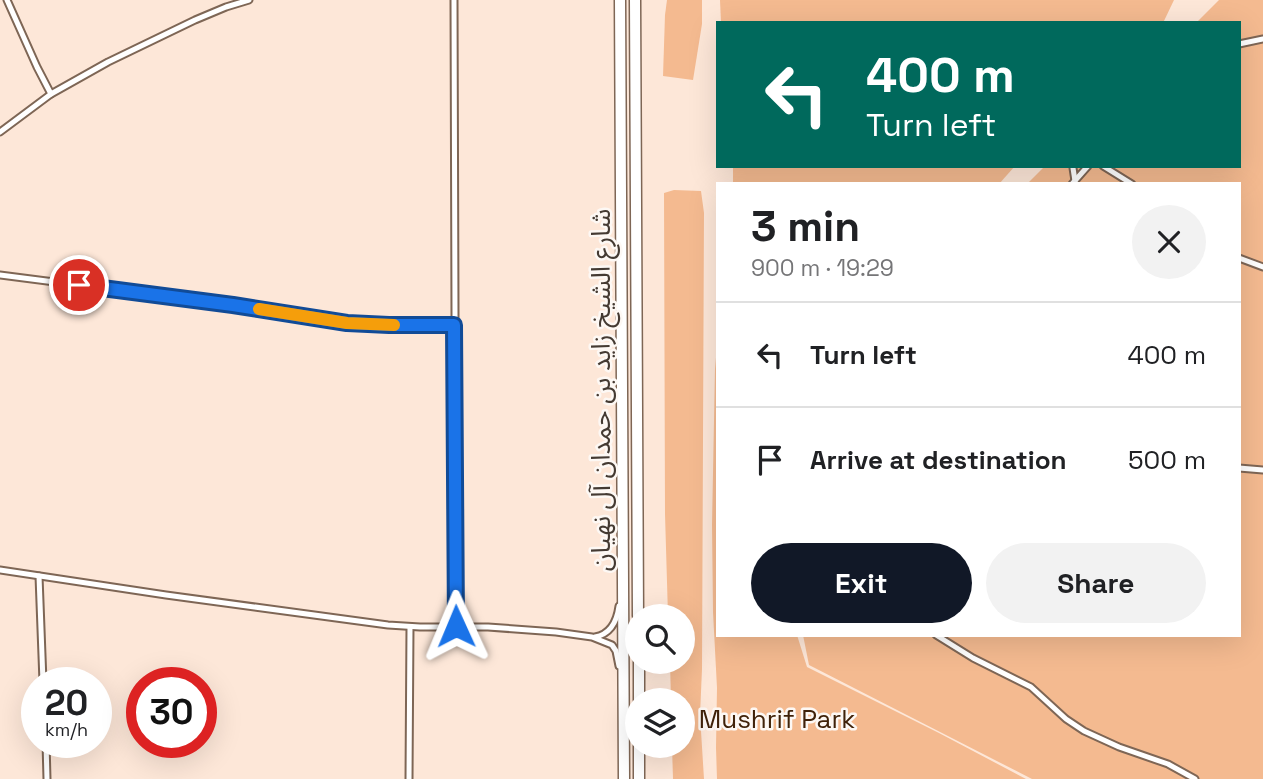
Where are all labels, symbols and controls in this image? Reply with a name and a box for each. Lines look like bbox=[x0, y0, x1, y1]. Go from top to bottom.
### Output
text: 400 m bbox=[866, 44, 1015, 106]
icon: left bbox=[751, 49, 842, 140]
text: Turn left bbox=[866, 105, 996, 145]
text: 3 min bbox=[751, 200, 860, 253]
button: close bbox=[1132, 205, 1206, 279]
street label: شارع الشيخ زايد بن حمدان آل نهيان bbox=[584, 209, 621, 571]
text: 900 m · 19:29 bbox=[751, 253, 894, 283]
pin bbox=[49, 255, 109, 315]
icon: arrive bbox=[60, 266, 98, 304]
icon: left bbox=[751, 336, 789, 374]
text: Turn left bbox=[810, 338, 917, 372]
text: 400 m bbox=[1127, 338, 1206, 372]
icon: arrive bbox=[751, 441, 789, 479]
text: Arrive at destination bbox=[810, 443, 1067, 477]
text: 500 m bbox=[1128, 443, 1206, 477]
button: Exit bbox=[751, 543, 972, 623]
button: Share bbox=[986, 543, 1206, 623]
position arrow bbox=[419, 589, 493, 663]
map controls bbox=[625, 604, 695, 758]
button: search bbox=[625, 604, 695, 674]
speed limit sign: 30 bbox=[126, 667, 217, 758]
text: 20 bbox=[45, 681, 88, 725]
button: layers bbox=[625, 688, 695, 758]
park label: Mushrif Park bbox=[699, 702, 855, 736]
text: km/h bbox=[45, 718, 88, 741]

